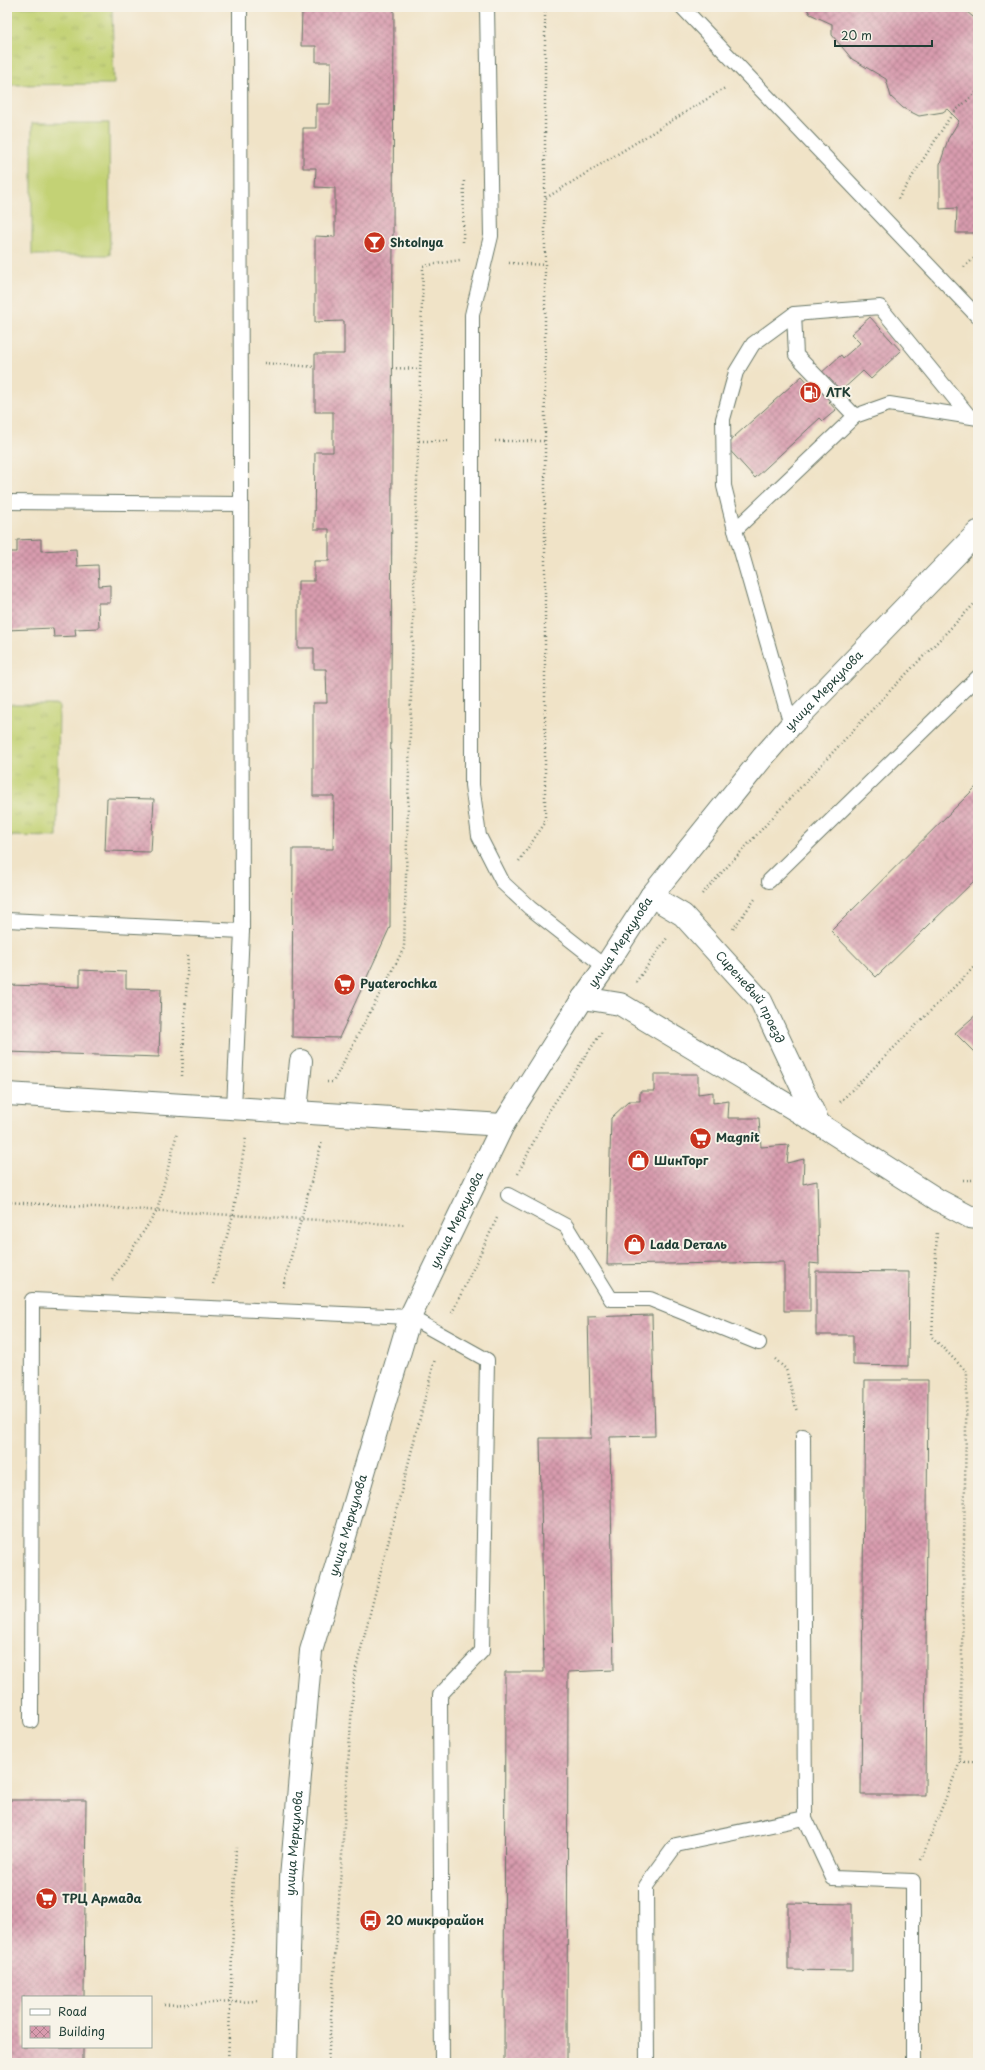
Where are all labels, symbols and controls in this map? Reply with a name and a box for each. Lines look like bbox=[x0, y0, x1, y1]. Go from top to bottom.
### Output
scale bar bbox=[835, 22, 932, 48]
text: 20 m bbox=[841, 26, 872, 44]
bar icon: Shtolnya bbox=[362, 230, 388, 256]
place label: Shtolnya bbox=[390, 233, 444, 251]
fuel station icon: ЛТК bbox=[798, 380, 824, 406]
place label: ЛТК bbox=[826, 383, 851, 401]
street label: улица Меркулова bbox=[780, 646, 867, 734]
street label: улица Меркулова bbox=[583, 892, 657, 991]
street label: Сиреневый проезд bbox=[712, 946, 790, 1046]
supermarket icon: Pyaterochka bbox=[331, 971, 357, 997]
place label: Pyaterochka bbox=[360, 974, 437, 992]
supermarket icon: Magnit bbox=[688, 1125, 714, 1151]
place label: Magnit bbox=[716, 1128, 760, 1146]
shop icon: ШинТорг bbox=[625, 1148, 651, 1174]
place label: ШинТорг bbox=[654, 1151, 709, 1169]
street label: улица Меркулова bbox=[425, 1168, 487, 1271]
shop icon: Lada Dеталь bbox=[621, 1232, 647, 1258]
place label: Lada Dеталь bbox=[650, 1235, 727, 1253]
street label: улица Меркулова bbox=[324, 1471, 371, 1578]
street label: улица Меркулова bbox=[281, 1789, 307, 1896]
supermarket icon: ТРЦ Армада bbox=[33, 1886, 59, 1912]
place label: ТРЦ Армада bbox=[62, 1889, 142, 1907]
bus stop icon: 20 микрорайон bbox=[358, 1908, 384, 1934]
place label: 20 микрорайон bbox=[386, 1911, 484, 1929]
legend bbox=[22, 1996, 152, 2048]
text: Road bbox=[58, 2002, 87, 2020]
text: Building bbox=[58, 2022, 105, 2040]

